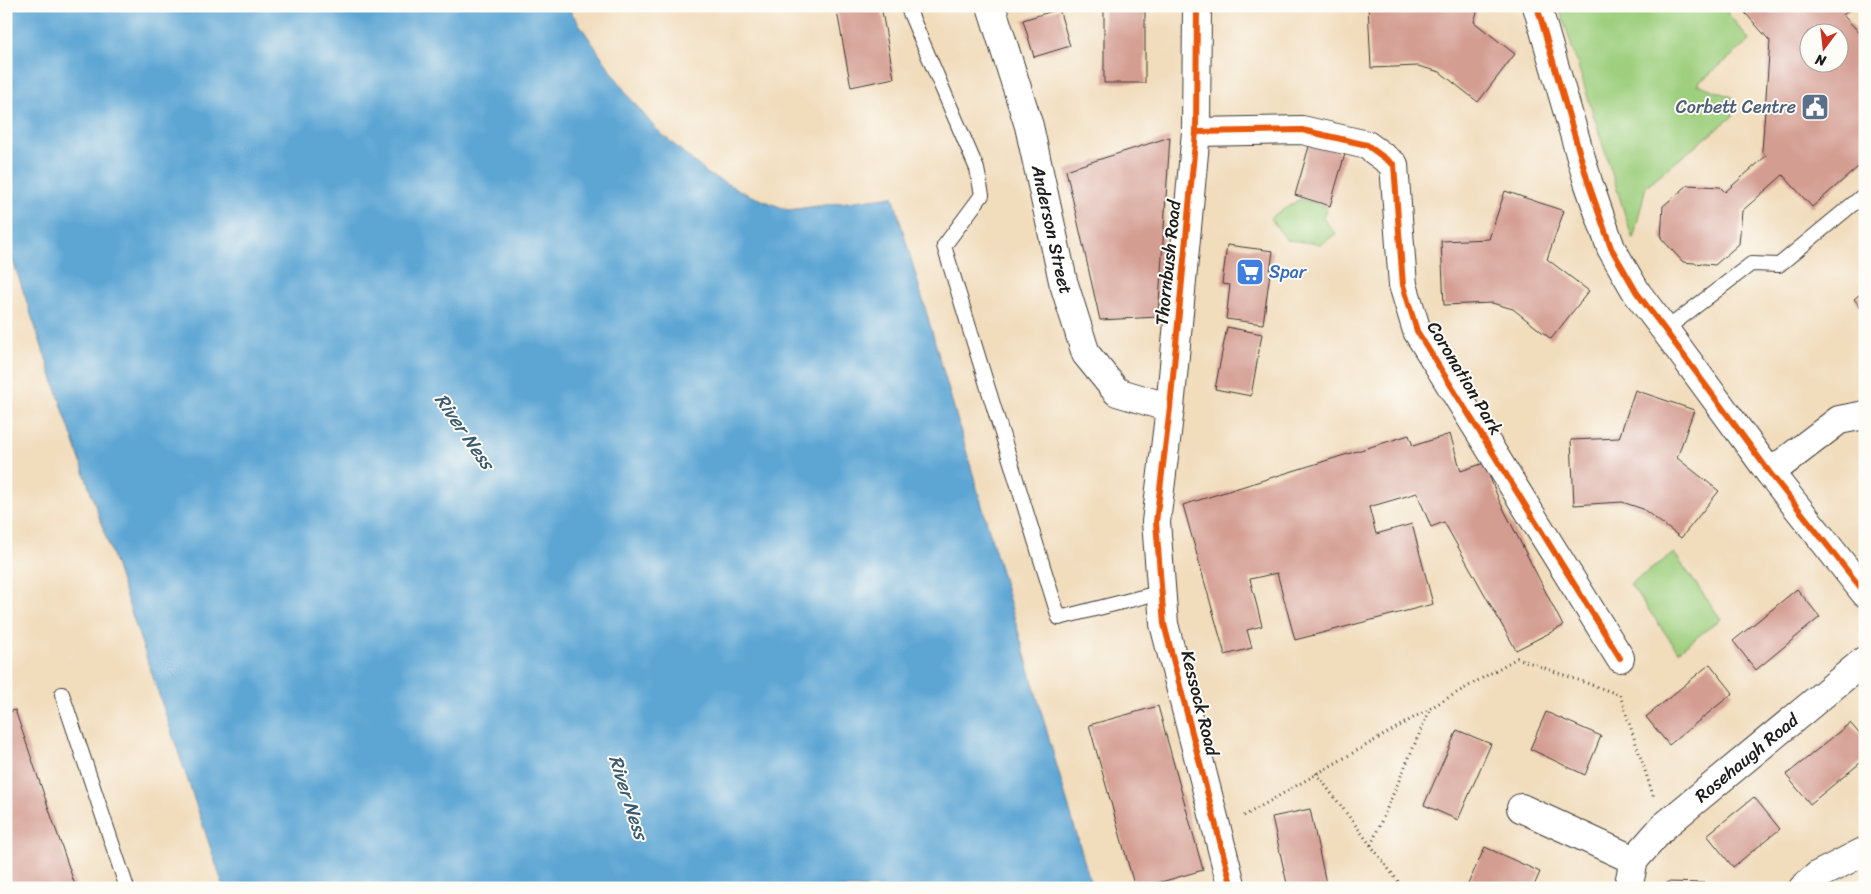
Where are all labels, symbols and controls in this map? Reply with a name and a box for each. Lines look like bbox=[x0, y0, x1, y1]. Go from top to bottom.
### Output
north arrow bbox=[1798, 22, 1848, 72]
text: N bbox=[1813, 47, 1830, 74]
place label: Corbett Centre bbox=[1676, 91, 1796, 123]
public building icon: Corbett Centre bbox=[1800, 92, 1830, 122]
street label: Anderson Street bbox=[1022, 161, 1082, 298]
street label: Thornbush Road bbox=[1146, 197, 1191, 327]
place label: Spar bbox=[1269, 256, 1308, 288]
supermarket icon: Spar bbox=[1235, 257, 1265, 287]
street label: Coronation Park bbox=[1418, 315, 1512, 441]
water label: River Ness bbox=[426, 386, 504, 478]
street label: Kessock Road bbox=[1171, 647, 1229, 760]
street label: Rosehaugh Road bbox=[1687, 704, 1807, 811]
water label: River Ness bbox=[599, 751, 658, 846]

